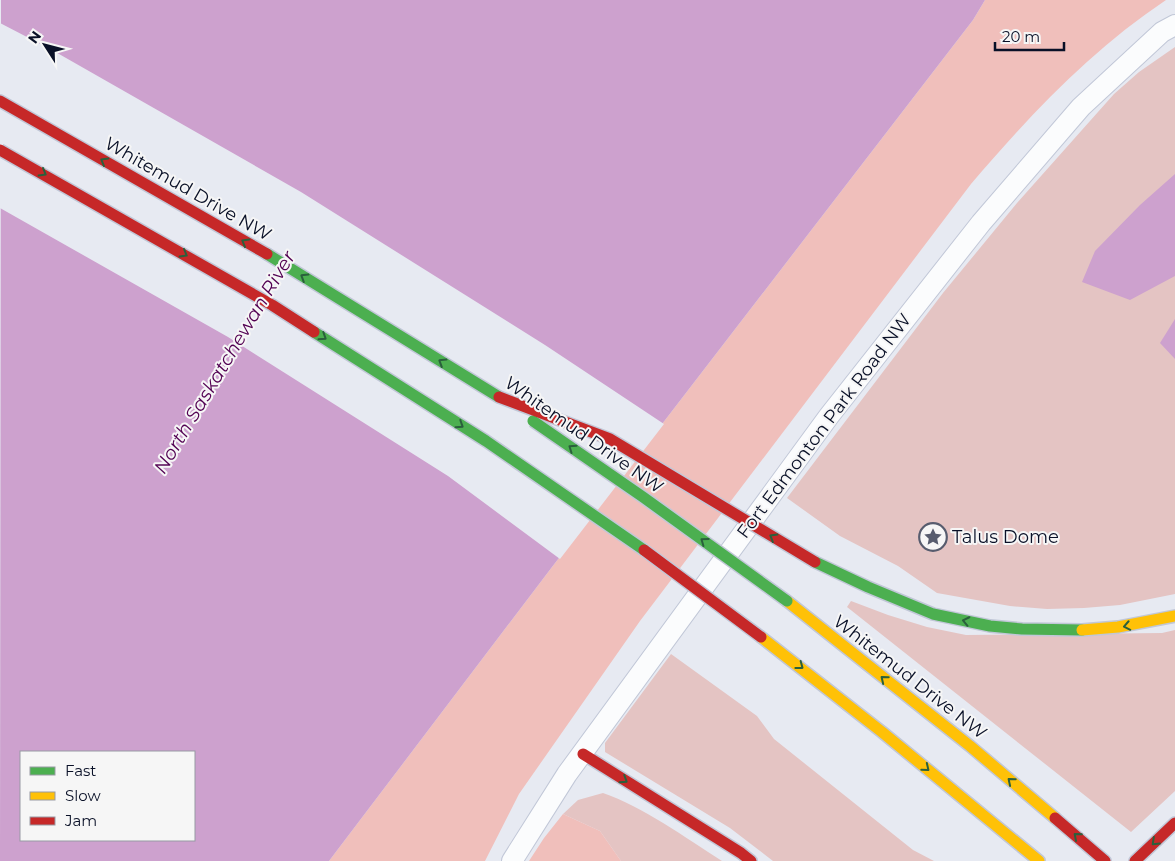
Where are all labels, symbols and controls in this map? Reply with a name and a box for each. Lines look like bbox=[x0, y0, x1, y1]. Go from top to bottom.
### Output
north arrow bbox=[20, 20, 70, 70]
scale bar bbox=[995, 20, 1064, 52]
text: N bbox=[24, 27, 45, 47]
text: 20 m bbox=[1002, 27, 1040, 46]
street label: Whitemud Drive NW bbox=[101, 132, 275, 246]
one-way arrow bbox=[100, 157, 109, 167]
one-way arrow bbox=[37, 166, 46, 176]
one-way arrow bbox=[241, 238, 250, 248]
water label: North Saskatchewan River bbox=[149, 246, 300, 478]
one-way arrow bbox=[178, 248, 187, 258]
one-way arrow bbox=[300, 273, 309, 283]
street label: Fort Edmonton Park Road NW bbox=[732, 309, 916, 543]
one-way arrow bbox=[318, 331, 327, 341]
one-way arrow bbox=[439, 359, 448, 369]
street label: Whitemud Drive NW bbox=[500, 372, 668, 498]
one-way arrow bbox=[455, 418, 464, 428]
one-way arrow bbox=[568, 445, 577, 454]
place icon: Talus Dome bbox=[918, 522, 948, 552]
place label: Talus Dome bbox=[952, 526, 1059, 548]
one-way arrow bbox=[769, 533, 778, 543]
one-way arrow bbox=[701, 538, 710, 547]
street label: Whitemud Drive NW bbox=[829, 610, 991, 744]
one-way arrow bbox=[961, 616, 970, 627]
one-way arrow bbox=[1123, 620, 1132, 631]
one-way arrow bbox=[794, 660, 804, 669]
one-way arrow bbox=[881, 677, 890, 685]
legend bbox=[20, 751, 195, 841]
text: Fast bbox=[65, 761, 96, 780]
one-way arrow bbox=[920, 762, 929, 771]
one-way arrow bbox=[618, 774, 628, 783]
one-way arrow bbox=[1008, 778, 1017, 786]
text: Slow bbox=[65, 786, 101, 805]
text: Jam bbox=[64, 811, 97, 830]
one-way arrow bbox=[1073, 833, 1082, 842]
one-way arrow bbox=[1151, 836, 1160, 845]

